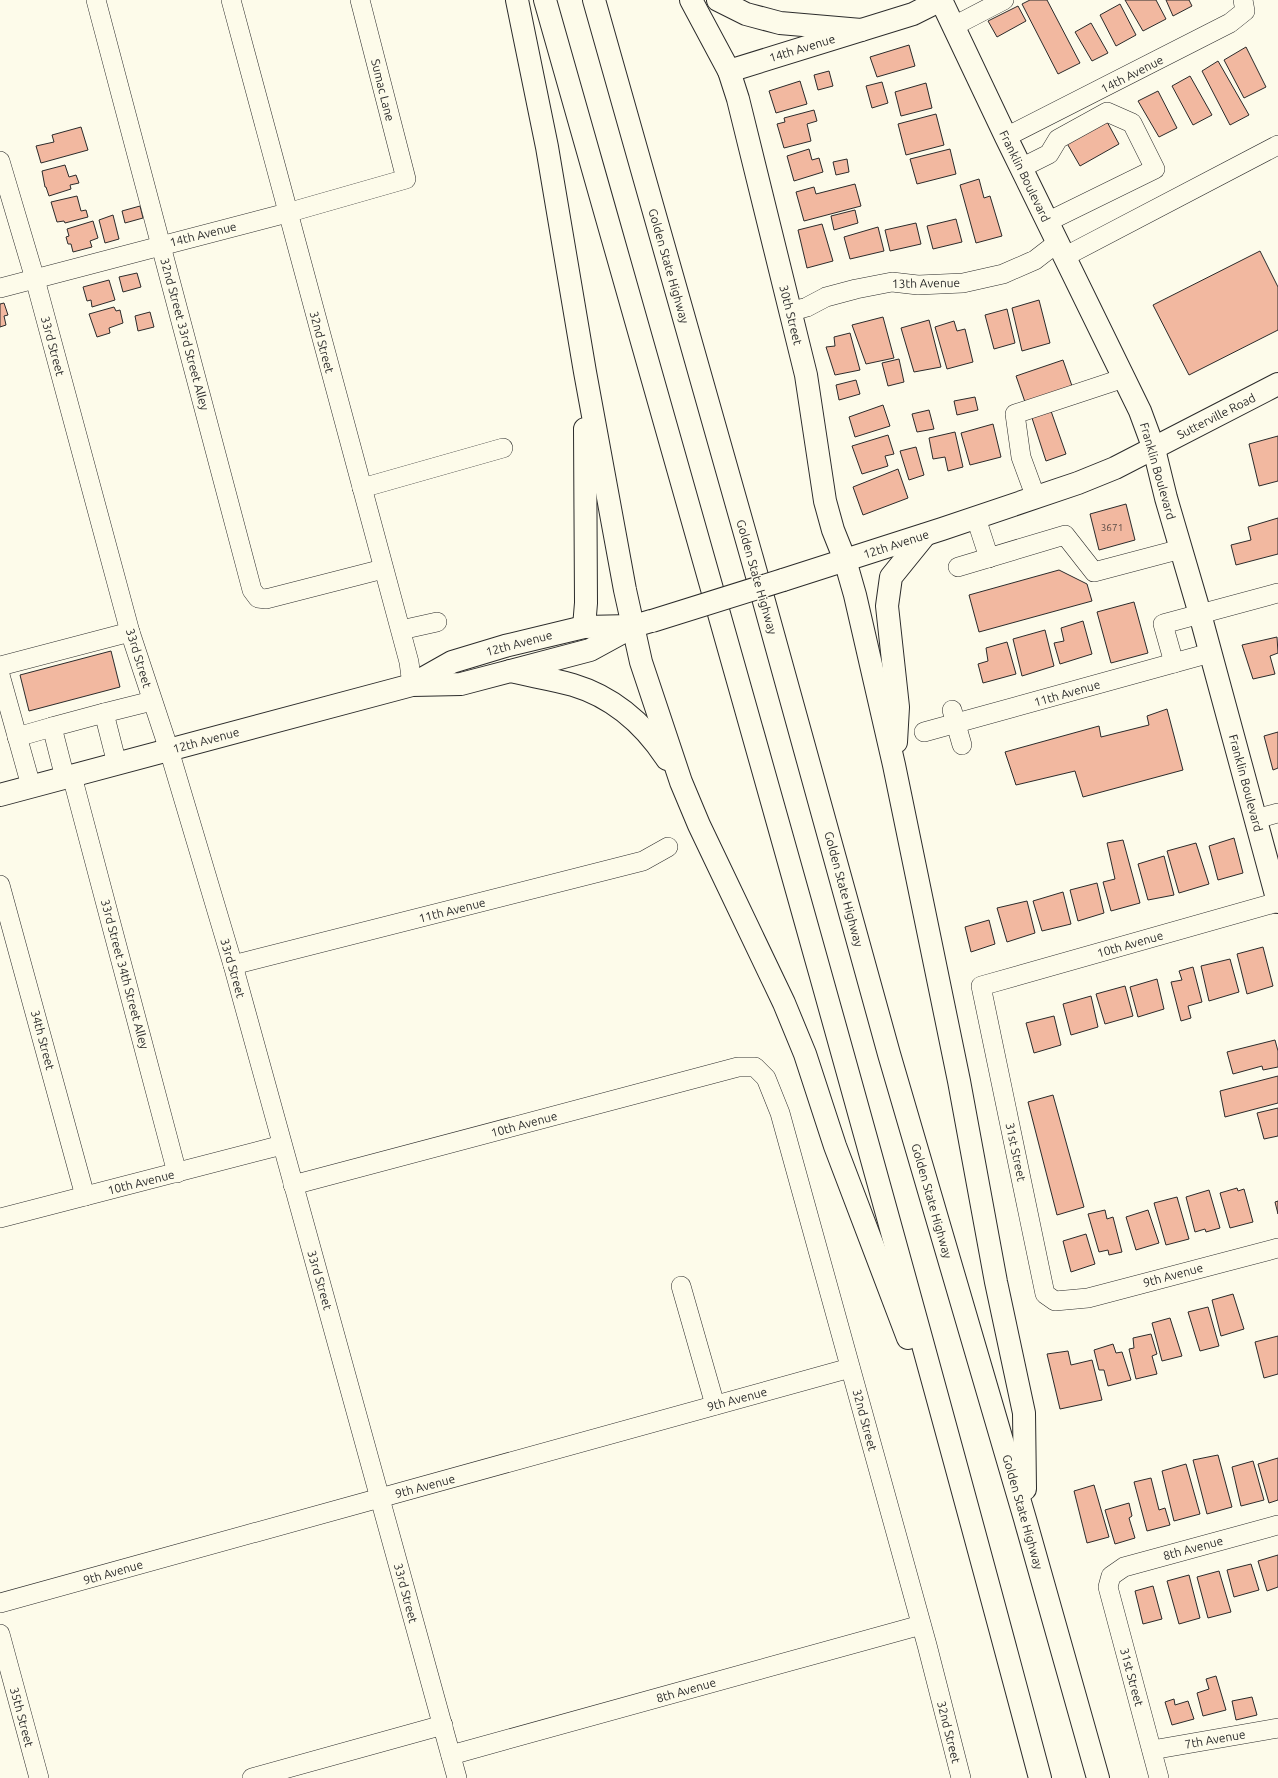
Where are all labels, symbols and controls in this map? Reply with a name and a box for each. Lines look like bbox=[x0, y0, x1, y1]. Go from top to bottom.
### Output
street label: 14th Avenue bbox=[767, 32, 837, 64]
street label: 14th Avenue bbox=[1099, 53, 1165, 95]
street label: Sumac Lane bbox=[369, 57, 397, 123]
street label: Franklin Boulevard bbox=[997, 128, 1053, 224]
street label: Golden State Highway bbox=[646, 207, 692, 325]
street label: 14th Avenue bbox=[168, 219, 238, 249]
street label: 32nd Street 33rd Street Alley bbox=[158, 256, 212, 412]
street label: 13th Avenue bbox=[892, 276, 960, 290]
street label: 30th Street bbox=[777, 284, 805, 347]
street label: 32nd Street bbox=[307, 310, 337, 375]
street label: 33rd Street bbox=[39, 315, 67, 378]
street label: Sutterville Road bbox=[1175, 391, 1257, 441]
street label: Franklin Boulevard bbox=[1138, 421, 1178, 521]
street label: Golden State Highway bbox=[734, 518, 780, 636]
house number: 3671 bbox=[1101, 522, 1123, 533]
street label: 12th Avenue bbox=[862, 527, 930, 561]
street label: 33rd Street bbox=[124, 627, 154, 689]
street label: 12th Avenue bbox=[484, 628, 554, 658]
street label: 11th Avenue bbox=[1032, 677, 1102, 709]
street label: 12th Avenue bbox=[171, 725, 241, 755]
street label: Franklin Boulevard bbox=[1227, 733, 1265, 833]
street label: Golden State Highway bbox=[822, 830, 866, 948]
street label: 11th Avenue bbox=[417, 895, 487, 925]
street label: 33rd Street 34th Street Alley bbox=[99, 898, 151, 1051]
street label: 10th Avenue bbox=[1095, 928, 1165, 960]
street label: 33rd Street bbox=[218, 937, 248, 1000]
street label: 34th Street bbox=[29, 1009, 57, 1072]
street label: 10th Avenue bbox=[489, 1109, 559, 1139]
street label: 31st Street bbox=[1003, 1121, 1029, 1183]
street label: Golden State Highway bbox=[909, 1142, 955, 1260]
street label: 10th Avenue bbox=[106, 1167, 176, 1197]
street label: 33rd Street bbox=[305, 1249, 335, 1312]
street label: 9th Avenue bbox=[1142, 1261, 1204, 1289]
street label: 9th Avenue bbox=[706, 1385, 768, 1413]
street label: 32nd Street bbox=[850, 1388, 880, 1453]
street label: Golden State Highway bbox=[1000, 1453, 1046, 1571]
street label: 9th Avenue bbox=[394, 1472, 456, 1500]
street label: 8th Avenue bbox=[1162, 1534, 1224, 1562]
street label: 9th Avenue bbox=[82, 1557, 144, 1587]
street label: 33rd Street bbox=[392, 1562, 420, 1625]
street label: 31st Street bbox=[1118, 1646, 1146, 1708]
street label: 8th Avenue bbox=[655, 1675, 717, 1705]
street label: 35th Street bbox=[8, 1686, 36, 1749]
street label: 32nd Street bbox=[935, 1700, 963, 1765]
street label: 7th Avenue bbox=[1184, 1727, 1246, 1751]

